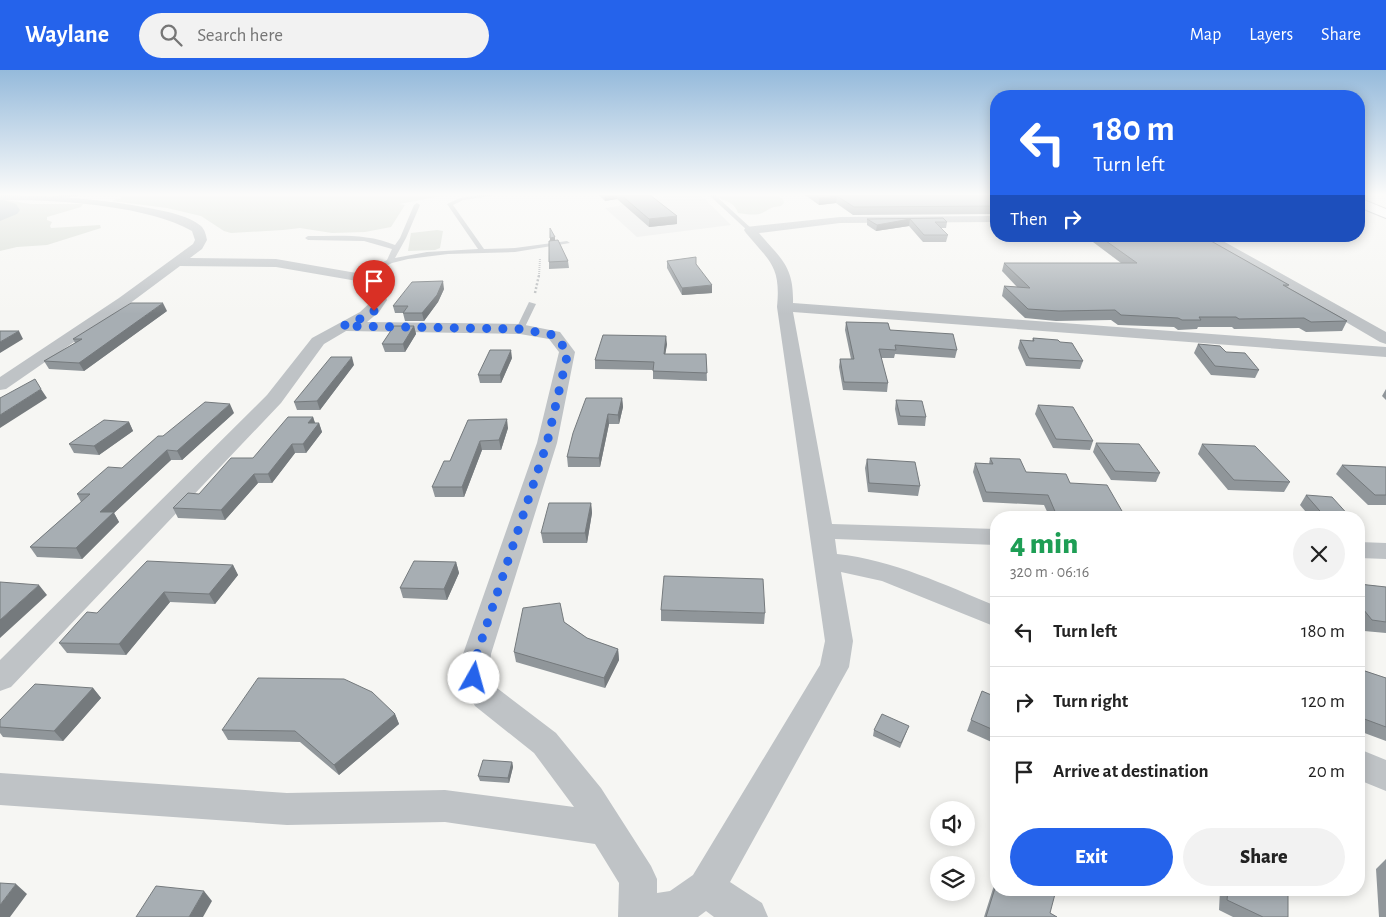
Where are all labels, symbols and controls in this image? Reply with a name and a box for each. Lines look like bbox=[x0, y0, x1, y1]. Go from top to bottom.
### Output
search box bbox=[139, 13, 489, 58]
icon: search bbox=[157, 21, 185, 49]
text: Waylane bbox=[25, 23, 109, 47]
text: Search here bbox=[197, 26, 283, 45]
text: Map bbox=[1190, 26, 1221, 44]
text: Layers bbox=[1249, 26, 1293, 44]
text: Share bbox=[1321, 26, 1361, 44]
icon: left bbox=[1010, 110, 1075, 175]
text: 180 m bbox=[1093, 112, 1175, 147]
text: Turn left bbox=[1093, 153, 1165, 175]
icon: right bbox=[1058, 205, 1086, 233]
text: Then bbox=[1010, 210, 1048, 229]
pin bbox=[353, 260, 395, 311]
icon: arrive bbox=[360, 267, 388, 295]
button: close bbox=[1293, 528, 1345, 580]
text: 4 min bbox=[1010, 529, 1078, 559]
text: 320 m · 06:16 bbox=[1010, 564, 1089, 580]
icon: left bbox=[1010, 618, 1038, 646]
text: Turn left bbox=[1053, 622, 1117, 641]
text: 180 m bbox=[1301, 622, 1345, 641]
position arrow bbox=[447, 651, 499, 703]
icon: right bbox=[1010, 688, 1038, 716]
text: Turn right bbox=[1053, 692, 1128, 711]
text: 120 m bbox=[1301, 692, 1345, 711]
icon: arrive bbox=[1010, 758, 1038, 786]
text: Arrive at destination bbox=[1053, 762, 1209, 781]
text: 20 m bbox=[1308, 762, 1345, 781]
map controls bbox=[930, 801, 975, 901]
button: sound bbox=[930, 801, 975, 846]
button: Exit bbox=[1010, 828, 1173, 886]
button: Share bbox=[1183, 828, 1345, 886]
button: layers bbox=[930, 856, 975, 901]

